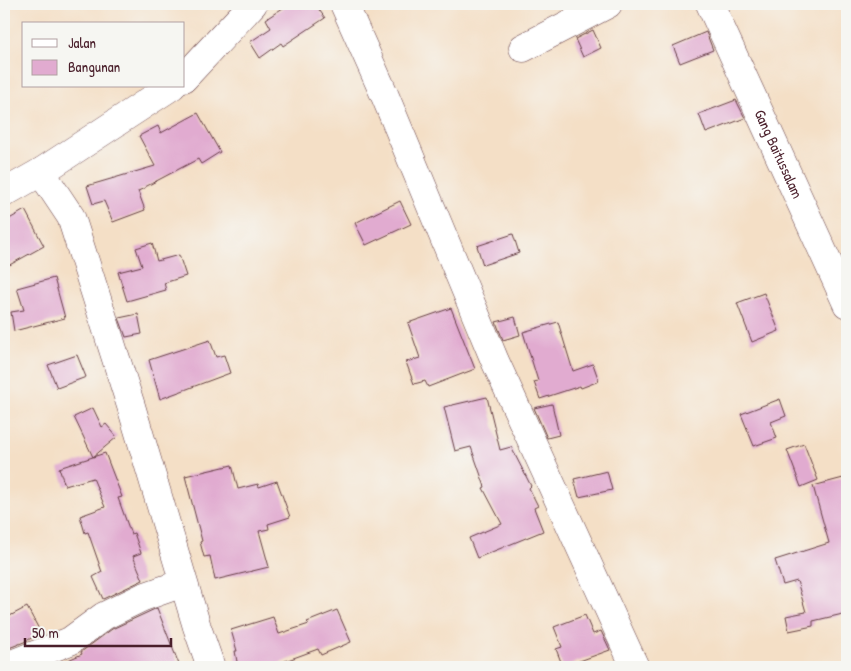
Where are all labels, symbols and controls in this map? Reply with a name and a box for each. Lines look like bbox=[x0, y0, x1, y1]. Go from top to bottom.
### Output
legend bbox=[22, 22, 185, 88]
text: Jalan bbox=[68, 32, 96, 53]
text: Bangunan bbox=[68, 56, 121, 77]
street label: Gang Baitussalam bbox=[750, 106, 808, 202]
scale bar bbox=[25, 616, 171, 648]
text: 50 m bbox=[32, 622, 59, 643]

